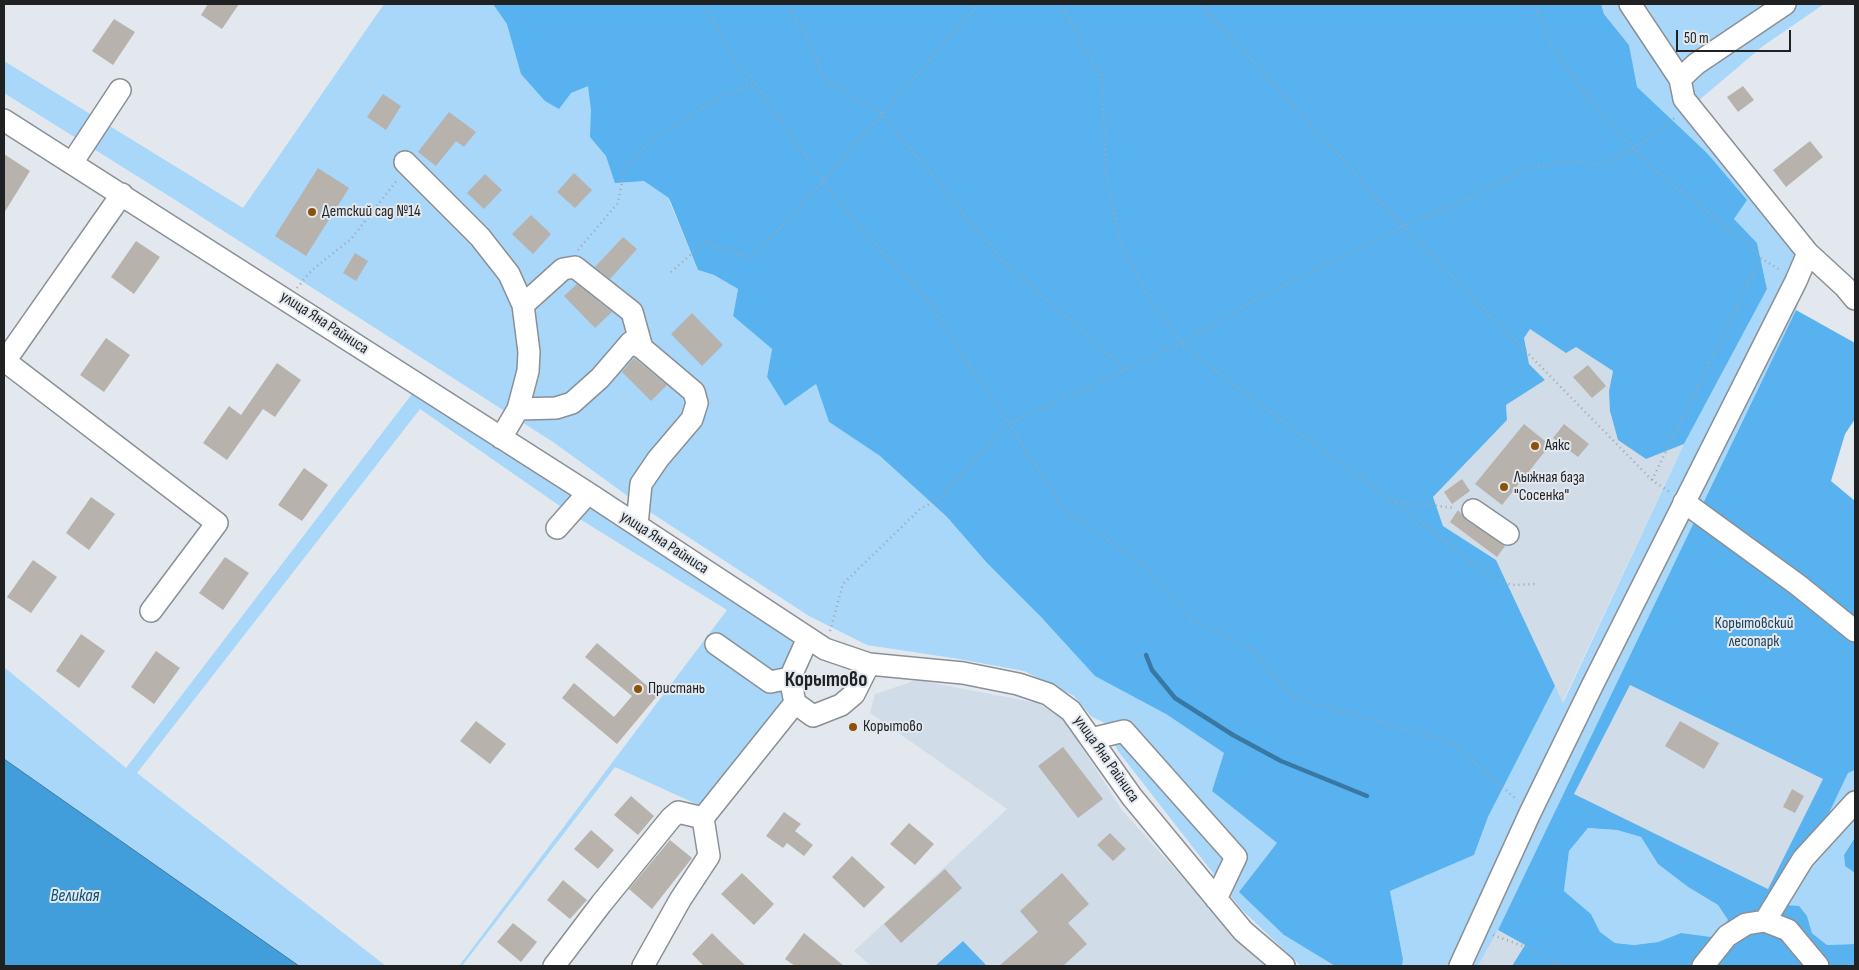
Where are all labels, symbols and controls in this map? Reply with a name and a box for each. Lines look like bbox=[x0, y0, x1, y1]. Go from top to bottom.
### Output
scale bar bbox=[1679, 20, 1794, 52]
text: 50 m bbox=[1684, 29, 1709, 48]
place label: Детский сад №14 bbox=[322, 202, 421, 222]
marker: Детский сад №14 bbox=[306, 206, 318, 218]
street label: улица Яна Райниса bbox=[276, 287, 372, 359]
place label: Аякс bbox=[1545, 436, 1570, 456]
marker: Аякс bbox=[1529, 440, 1541, 452]
place label: Лыжная база "Сосенка" bbox=[1514, 468, 1585, 506]
marker: Лыжная база "Сосенка" bbox=[1498, 481, 1510, 493]
street label: улица Яна Райниса bbox=[616, 507, 712, 579]
park label: Корытовский лесопарк bbox=[1715, 614, 1793, 652]
district label: Корытово bbox=[785, 668, 867, 694]
place label: Пристань bbox=[648, 679, 705, 699]
marker: Пристань bbox=[632, 683, 644, 695]
street label: улица Яна Райниса bbox=[1069, 712, 1143, 806]
place label: Корытово bbox=[863, 717, 923, 737]
marker: Корытово bbox=[847, 721, 859, 733]
water label: Великая bbox=[50, 885, 100, 907]

